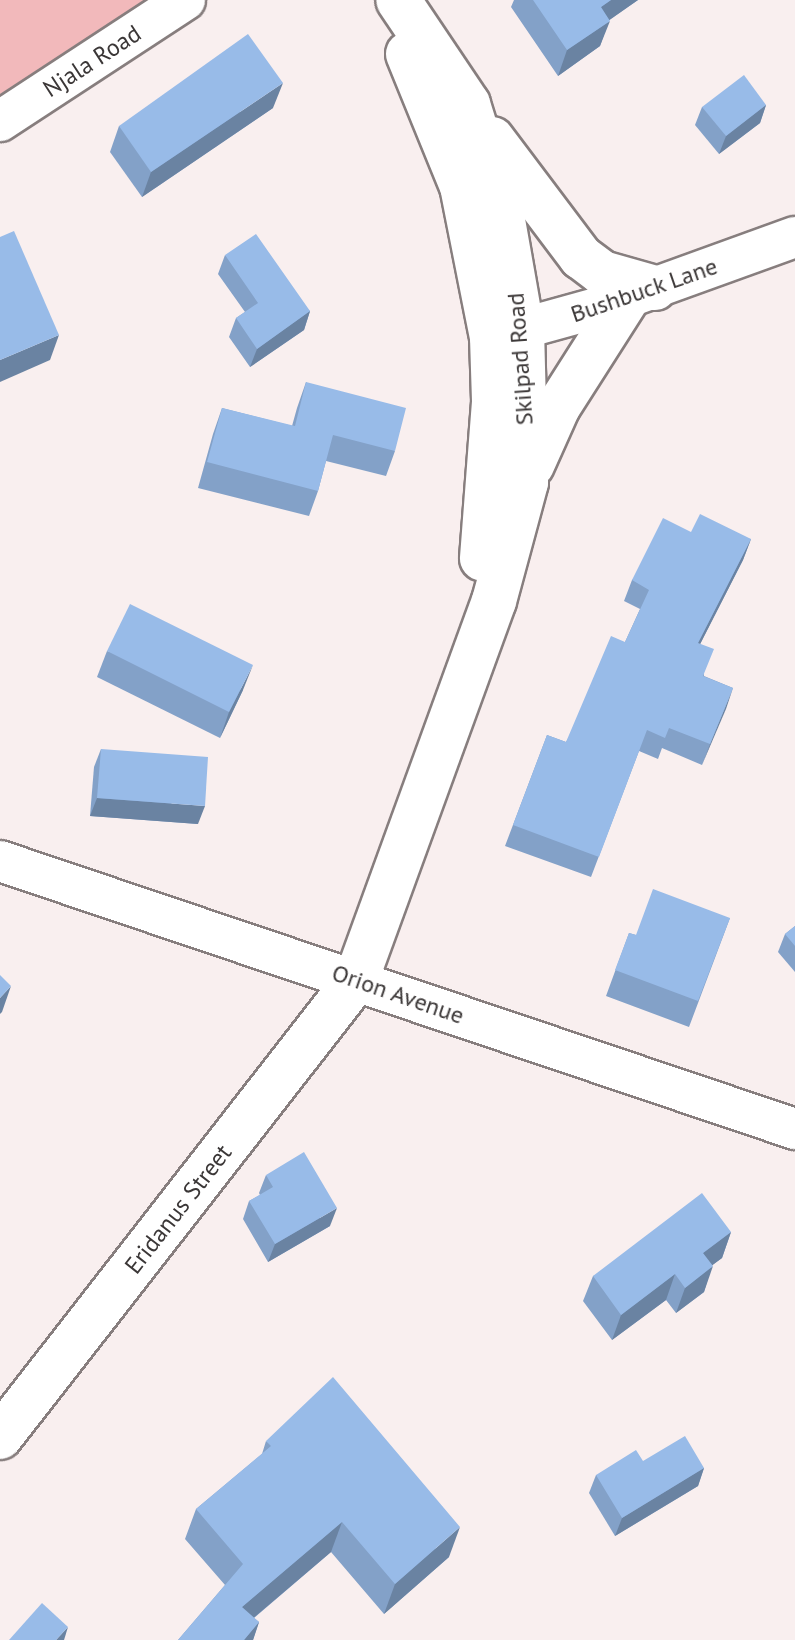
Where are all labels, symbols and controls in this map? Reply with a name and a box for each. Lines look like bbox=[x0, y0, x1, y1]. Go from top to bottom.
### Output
street label: Njala Road bbox=[38, 19, 146, 103]
street label: Bushbuck Lane bbox=[567, 251, 721, 329]
street label: Skilpad Road bbox=[501, 292, 539, 426]
street label: Orion Avenue bbox=[328, 958, 468, 1030]
street label: Eridanus Street bbox=[119, 1139, 237, 1279]

